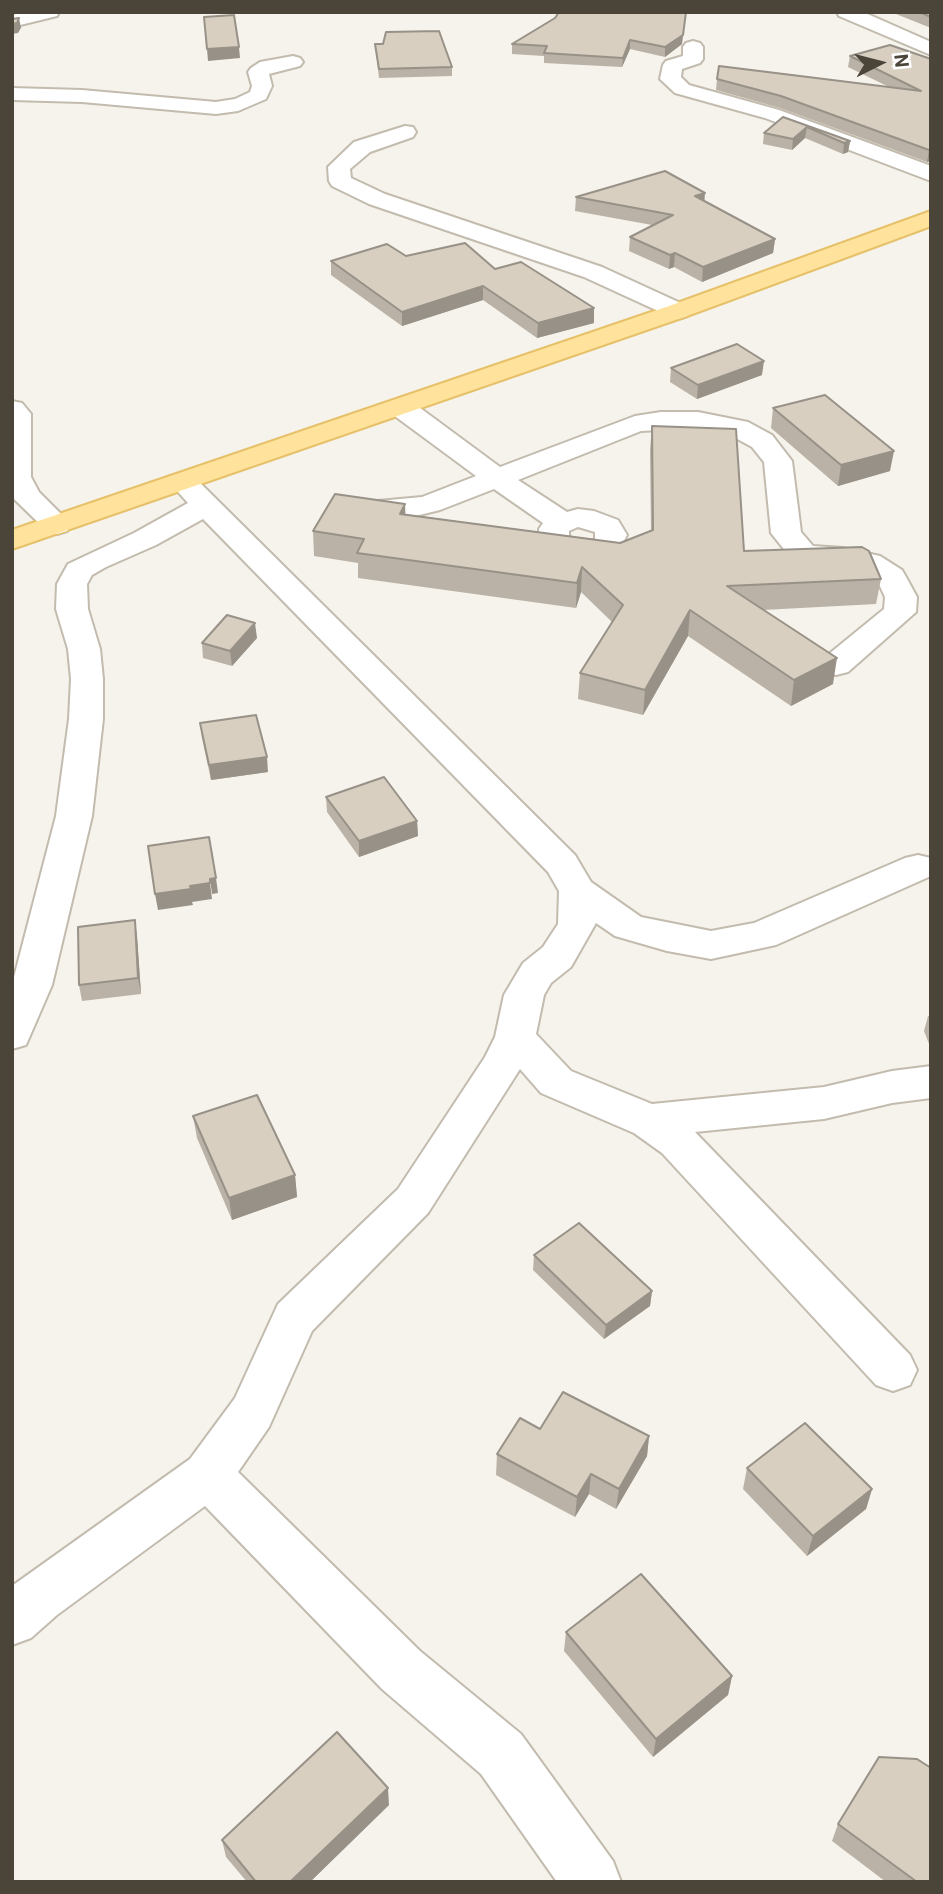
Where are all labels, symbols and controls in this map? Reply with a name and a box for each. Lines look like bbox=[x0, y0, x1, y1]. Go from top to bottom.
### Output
north arrow bbox=[845, 28, 915, 98]
text: N bbox=[889, 53, 914, 69]

